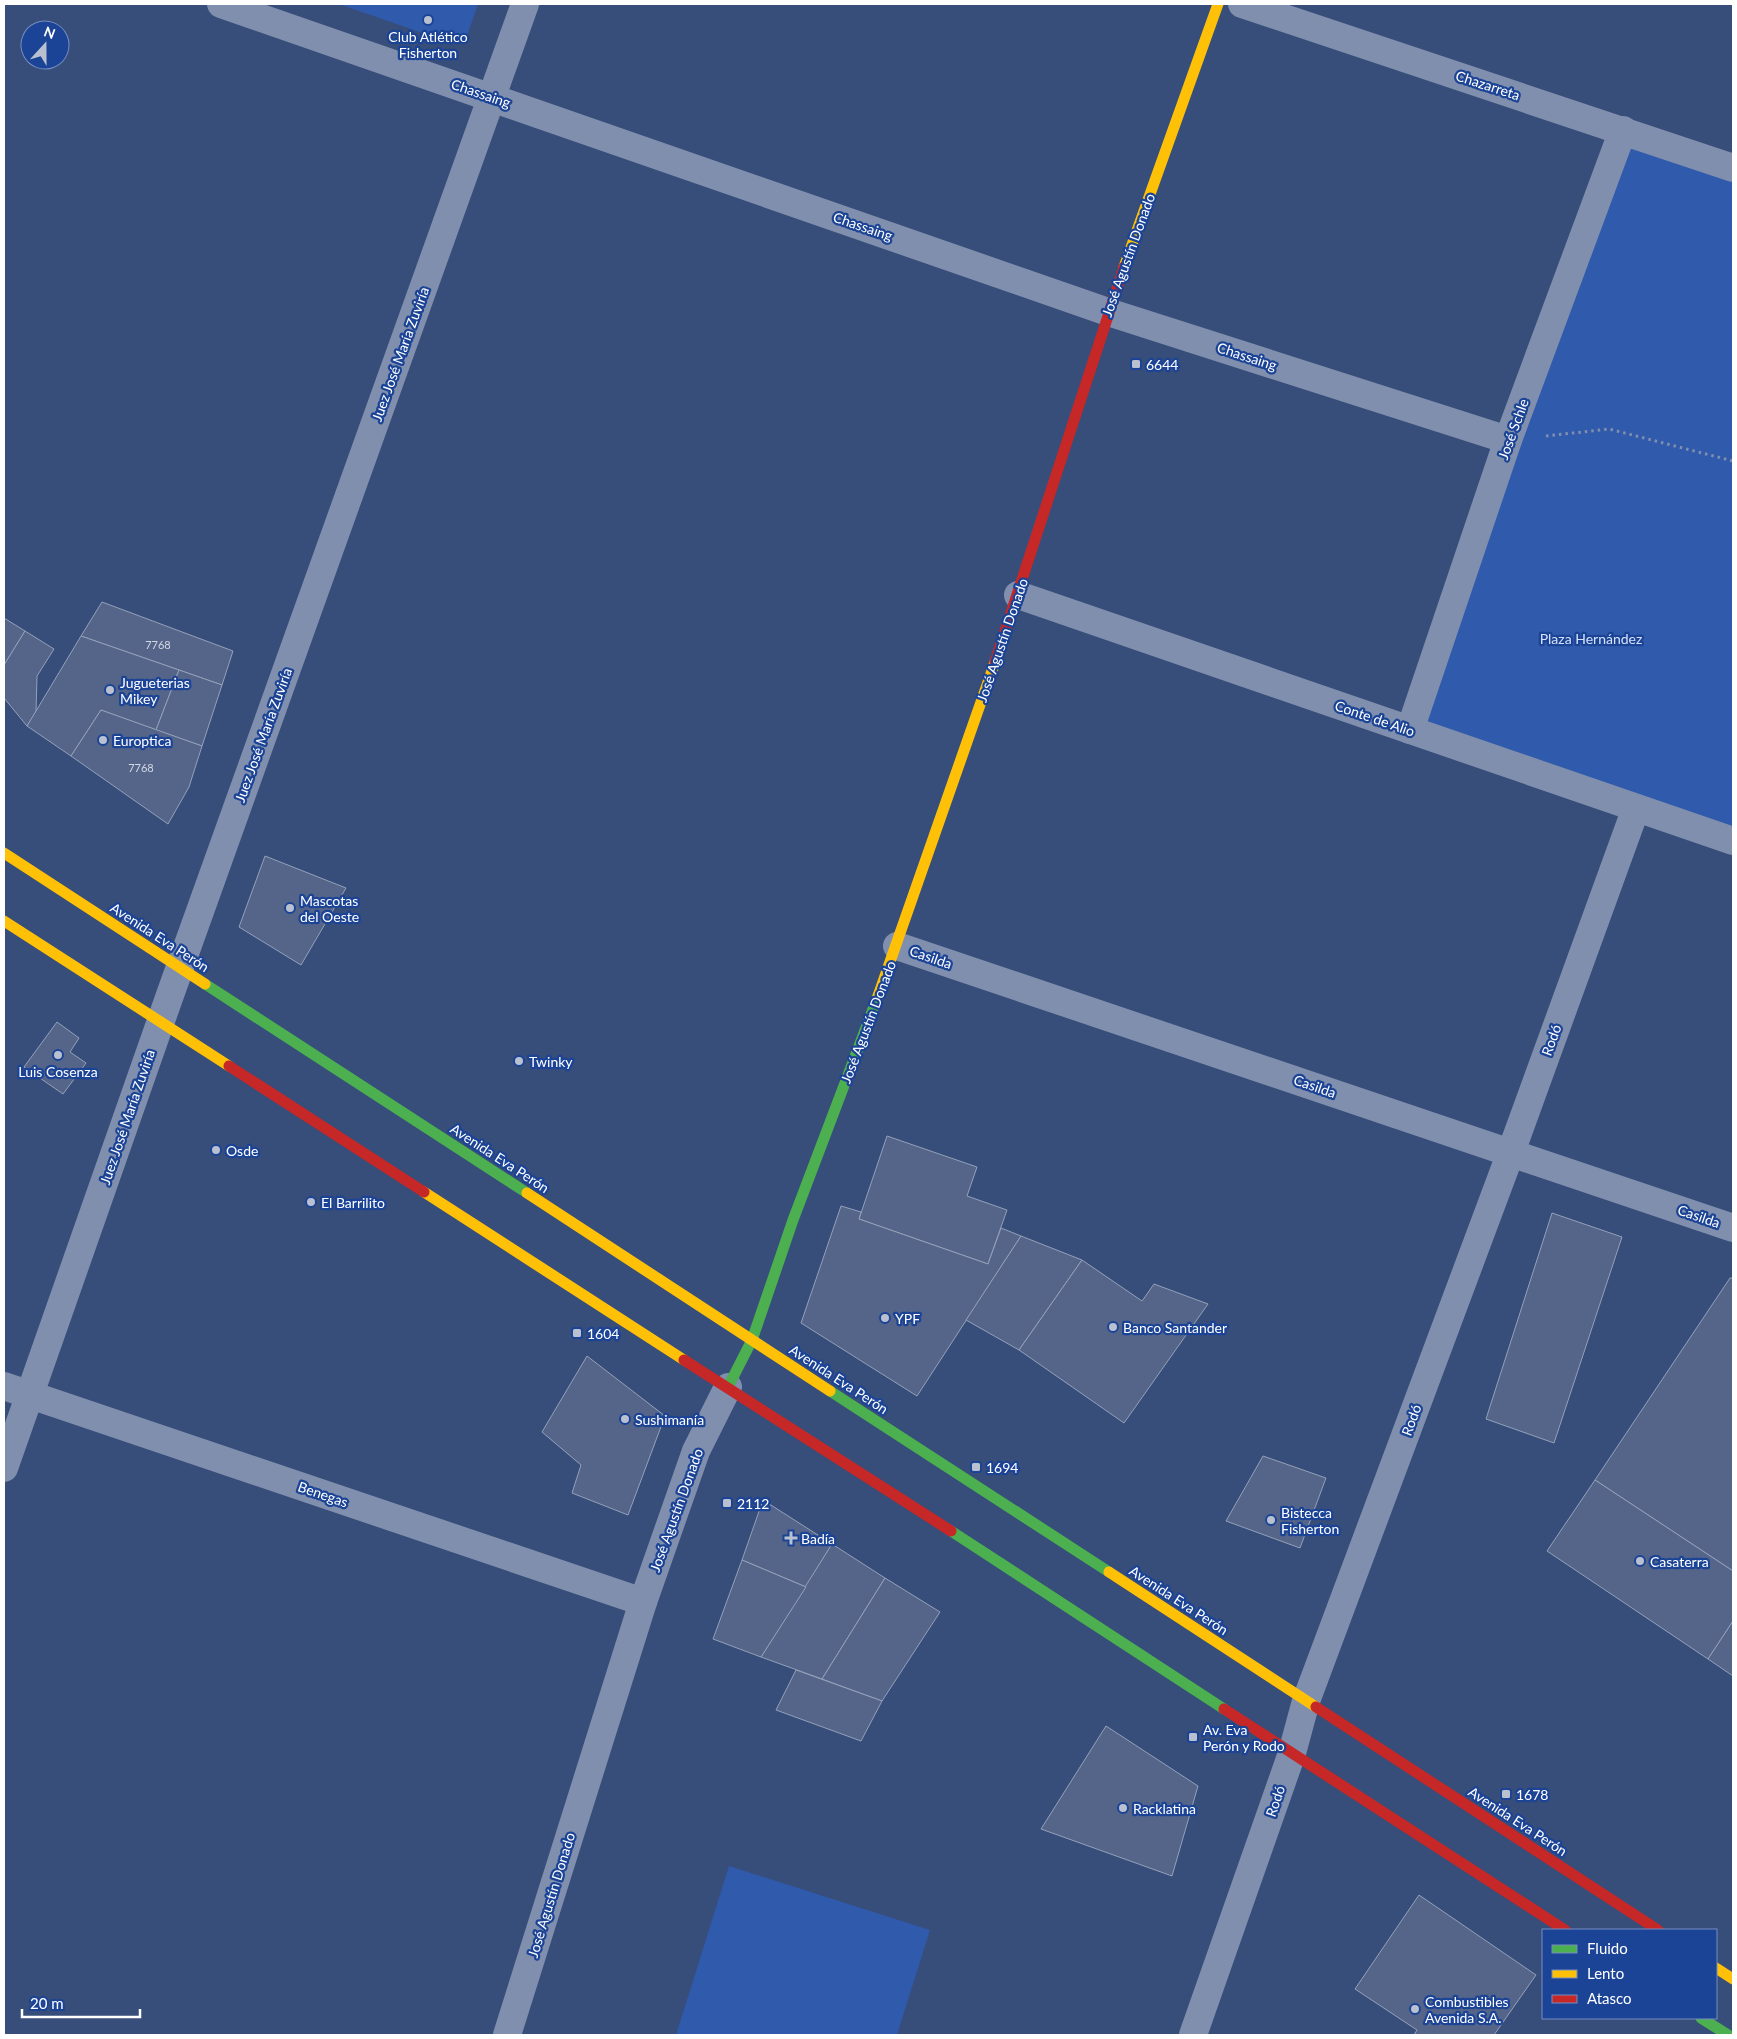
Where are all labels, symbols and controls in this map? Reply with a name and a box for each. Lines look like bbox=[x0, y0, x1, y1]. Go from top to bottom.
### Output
marker: Club Atlético Fisherton bbox=[422, 14, 434, 26]
north arrow bbox=[20, 20, 70, 70]
text: N bbox=[42, 23, 58, 42]
place label: Club Atlético Fisherton bbox=[388, 28, 468, 61]
street label: Chazarreta bbox=[1454, 67, 1522, 103]
street label: Chassaing bbox=[449, 75, 513, 111]
street label: José Agustín Donado bbox=[1098, 191, 1158, 319]
street label: Chassaing bbox=[831, 208, 895, 244]
street label: Juez José María Zuviría bbox=[368, 284, 432, 423]
street label: Chassaing bbox=[1215, 338, 1279, 374]
place label: 6644 bbox=[1146, 356, 1178, 373]
marker: 6644 bbox=[1130, 358, 1142, 370]
street label: José Schle bbox=[1494, 396, 1532, 462]
street label: José Agustín Donado bbox=[973, 576, 1031, 704]
park label: Plaza Hernández bbox=[1540, 630, 1642, 647]
house number: 7768 bbox=[145, 638, 171, 651]
street label: Juez José María Zuviría bbox=[231, 665, 295, 804]
place label: Jugueterias Mikey bbox=[120, 674, 190, 707]
marker: Jugueterias Mikey bbox=[104, 684, 116, 696]
street label: Conte de Alio bbox=[1333, 696, 1417, 740]
place label: Europtica bbox=[113, 732, 171, 749]
marker: Europtica bbox=[97, 734, 109, 746]
house number: 7768 bbox=[128, 761, 154, 774]
place label: Mascotas del Oeste bbox=[300, 892, 359, 925]
street label: Avenida Eva Perón bbox=[107, 899, 213, 975]
marker: Mascotas del Oeste bbox=[284, 902, 296, 914]
street label: Casilda bbox=[908, 942, 955, 972]
street label: José Agustín Donado bbox=[837, 958, 899, 1086]
street label: Rodó bbox=[1538, 1022, 1564, 1058]
street label: Juez José María Zuviría bbox=[96, 1047, 158, 1187]
marker: Luis Cosenza bbox=[52, 1049, 64, 1061]
place label: Twinky bbox=[529, 1053, 573, 1070]
marker: Twinky bbox=[513, 1055, 525, 1067]
place label: Luis Cosenza bbox=[18, 1063, 98, 1080]
street label: Casilda bbox=[1292, 1071, 1339, 1101]
street label: Avenida Eva Perón bbox=[447, 1120, 553, 1196]
place label: Osde bbox=[226, 1142, 258, 1159]
marker: Osde bbox=[210, 1144, 222, 1156]
place label: El Barrilito bbox=[321, 1194, 385, 1211]
marker: El Barrilito bbox=[305, 1196, 317, 1208]
street label: Casilda bbox=[1676, 1201, 1723, 1231]
place label: YPF bbox=[895, 1310, 920, 1327]
marker: YPF bbox=[879, 1312, 891, 1324]
place label: Banco Santander bbox=[1123, 1319, 1227, 1336]
marker: Banco Santander bbox=[1107, 1321, 1119, 1333]
place label: 1604 bbox=[587, 1325, 619, 1342]
marker: 1604 bbox=[571, 1327, 583, 1339]
street label: Avenida Eva Perón bbox=[786, 1341, 892, 1417]
street label: Rodó bbox=[1398, 1402, 1424, 1438]
place label: Sushimanía bbox=[635, 1411, 704, 1428]
marker: Sushimanía bbox=[619, 1413, 631, 1425]
street label: José Agustín Donado bbox=[646, 1446, 706, 1574]
place label: 1694 bbox=[986, 1459, 1018, 1476]
marker: 1694 bbox=[970, 1461, 982, 1473]
street label: Benegas bbox=[296, 1478, 350, 1510]
place label: 2112 bbox=[737, 1495, 769, 1512]
marker: 2112 bbox=[721, 1497, 733, 1509]
place label: Bistecca Fisherton bbox=[1281, 1504, 1339, 1537]
marker: Bistecca Fisherton bbox=[1265, 1514, 1277, 1526]
place label: Badía bbox=[801, 1530, 835, 1547]
marker: Badía bbox=[785, 1532, 797, 1544]
place label: Casaterra bbox=[1650, 1553, 1709, 1570]
marker: Casaterra bbox=[1634, 1555, 1646, 1567]
street label: Avenida Eva Perón bbox=[1126, 1562, 1232, 1638]
place label: Av. Eva Perón y Rodo bbox=[1203, 1721, 1285, 1754]
marker: Av. Eva Perón y Rodo bbox=[1187, 1731, 1199, 1743]
street label: Rodó bbox=[1262, 1783, 1288, 1819]
street label: Avenida Eva Perón bbox=[1465, 1783, 1571, 1859]
place label: 1678 bbox=[1516, 1786, 1548, 1803]
marker: 1678 bbox=[1500, 1788, 1512, 1800]
place label: Racklatina bbox=[1133, 1800, 1196, 1817]
marker: Racklatina bbox=[1117, 1802, 1129, 1814]
street label: José Agustín Donado bbox=[524, 1830, 578, 1960]
legend bbox=[1542, 1929, 1717, 2019]
text: Fluido bbox=[1587, 1939, 1628, 1957]
text: Lento bbox=[1587, 1964, 1624, 1982]
scale bar bbox=[22, 1986, 140, 2018]
text: Atasco bbox=[1587, 1989, 1632, 2007]
place label: Combustibles Avenida S.A. bbox=[1425, 1993, 1509, 2026]
text: 20 m bbox=[30, 1994, 64, 2012]
marker: Combustibles Avenida S.A. bbox=[1409, 2003, 1421, 2015]

